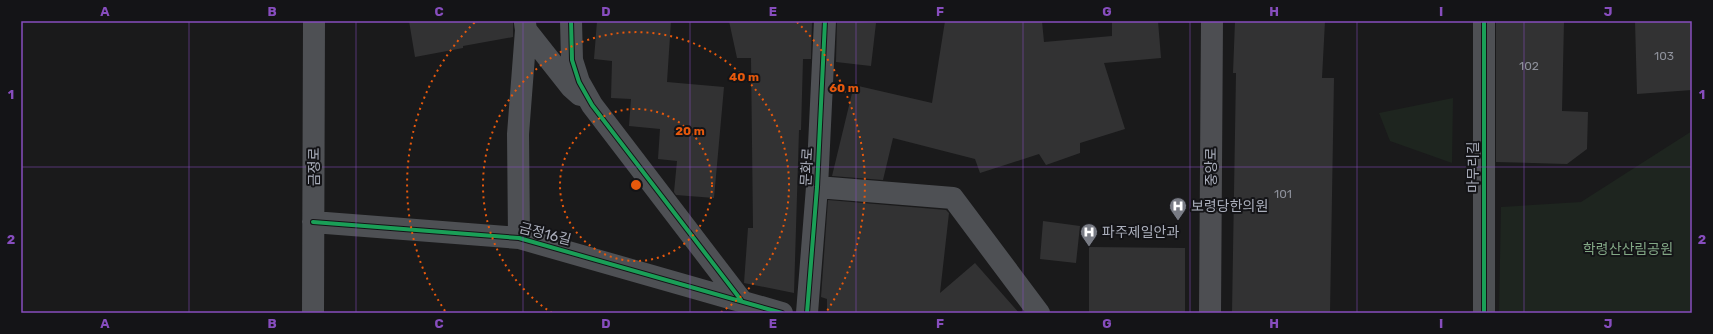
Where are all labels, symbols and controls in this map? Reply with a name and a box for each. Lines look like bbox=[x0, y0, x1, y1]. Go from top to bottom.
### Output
text: A bbox=[100, 4, 110, 19]
text: B bbox=[267, 4, 277, 19]
text: C bbox=[434, 4, 444, 19]
text: D bbox=[601, 4, 611, 19]
text: E bbox=[769, 4, 777, 19]
text: F bbox=[936, 4, 944, 19]
text: G bbox=[1102, 4, 1112, 19]
text: H bbox=[1269, 4, 1279, 19]
text: I bbox=[1439, 4, 1443, 19]
text: J bbox=[1604, 4, 1612, 19]
house number: 103 bbox=[1654, 49, 1674, 63]
house number: 102 bbox=[1519, 59, 1539, 73]
text: 40 m bbox=[729, 70, 759, 84]
text: 60 m bbox=[829, 81, 859, 95]
text: 1 bbox=[8, 87, 14, 102]
text: 1 bbox=[1699, 87, 1705, 102]
text: 20 m bbox=[675, 124, 705, 138]
street label: 마무리길 bbox=[1465, 141, 1482, 193]
street label: 문화로 bbox=[798, 147, 817, 187]
street label: 금정로 bbox=[306, 148, 323, 186]
street label: 중앙로 bbox=[1203, 148, 1220, 186]
centre of rings bbox=[629, 178, 643, 192]
house number: 101 bbox=[1274, 187, 1292, 201]
hospital icon: 보령당한의원 bbox=[1168, 196, 1188, 221]
place label: 보령당한의원 bbox=[1191, 198, 1268, 215]
street label: 금정16길 bbox=[517, 219, 573, 249]
hospital icon: 파주제일안과 bbox=[1079, 222, 1099, 247]
place label: 파주제일안과 bbox=[1102, 224, 1179, 241]
text: 2 bbox=[7, 232, 15, 247]
text: 2 bbox=[1698, 232, 1706, 247]
park label: 학령산산림공원 bbox=[1583, 241, 1673, 258]
text: A bbox=[100, 316, 110, 331]
text: B bbox=[267, 316, 277, 331]
text: C bbox=[434, 316, 444, 331]
text: D bbox=[601, 316, 611, 331]
text: E bbox=[769, 316, 777, 331]
text: F bbox=[936, 316, 944, 331]
text: G bbox=[1102, 316, 1112, 331]
text: H bbox=[1269, 316, 1279, 331]
text: I bbox=[1439, 316, 1443, 331]
text: J bbox=[1604, 316, 1612, 331]

